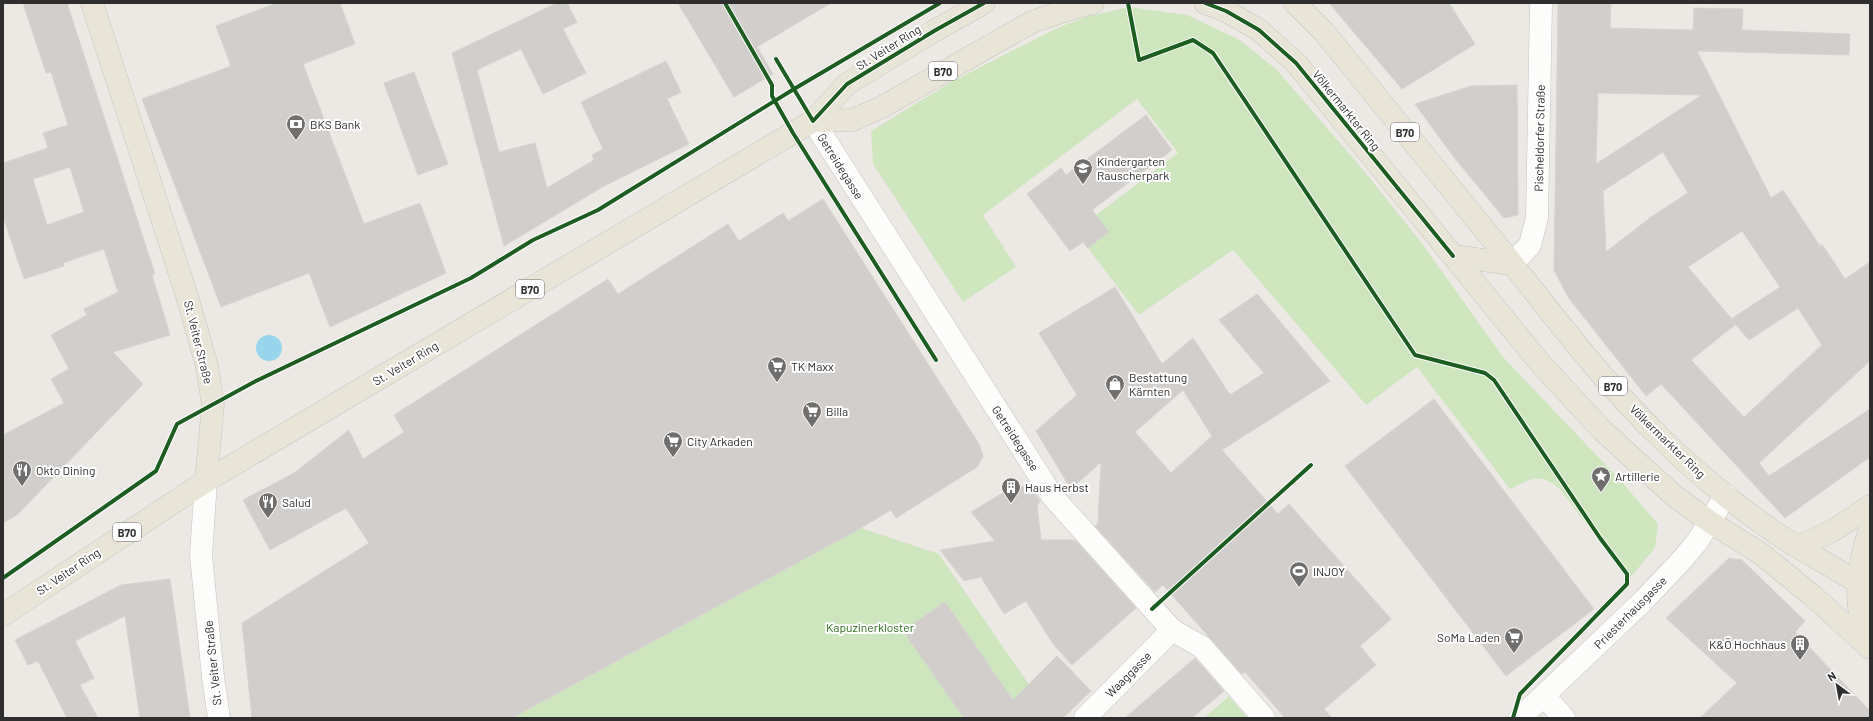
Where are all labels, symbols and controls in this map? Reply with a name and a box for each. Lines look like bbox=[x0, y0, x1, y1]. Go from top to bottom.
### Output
street label: St. Veiter Ring bbox=[853, 22, 923, 72]
road number: B70 bbox=[929, 62, 957, 80]
street label: Völkermarkter Ring bbox=[1310, 67, 1384, 153]
street label: Pischeldorfer Straße bbox=[1531, 84, 1547, 192]
bank icon: BKS Bank bbox=[285, 113, 307, 141]
place label: BKS Bank bbox=[310, 117, 360, 131]
road number: B70 bbox=[1391, 123, 1419, 141]
street label: Getreidegasse bbox=[815, 130, 867, 202]
place label: Kindergarten Rauscherpark bbox=[1097, 154, 1169, 182]
school or university icon: Kindergarten Rauscherpark bbox=[1072, 157, 1094, 185]
road number: B70 bbox=[516, 280, 544, 298]
street label: St. Veiter Straße bbox=[182, 299, 216, 385]
street label: St. Veiter Ring bbox=[370, 338, 440, 388]
supermarket icon: TK Maxx bbox=[766, 355, 788, 383]
place label: TK Maxx bbox=[791, 359, 834, 373]
place label: Bestattung Kärnten bbox=[1129, 370, 1187, 398]
shop icon: Bestattung Kärnten bbox=[1104, 373, 1126, 401]
road number: B70 bbox=[1599, 377, 1627, 395]
supermarket icon: Billa bbox=[801, 400, 823, 428]
street label: Völkermarkter Ring bbox=[1627, 401, 1709, 481]
street label: Getreidegasse bbox=[990, 403, 1042, 473]
place label: Billa bbox=[826, 404, 848, 418]
supermarket icon: City Arkaden bbox=[662, 430, 684, 458]
place label: City Arkaden bbox=[687, 434, 753, 448]
restaurant icon: Okto Dining bbox=[11, 459, 33, 487]
place label: Okto Dining bbox=[36, 463, 96, 477]
place icon: Artillerie bbox=[1590, 465, 1612, 493]
place label: Artillerie bbox=[1615, 469, 1660, 483]
building icon: Haus Herbst bbox=[1000, 476, 1022, 504]
place label: Haus Herbst bbox=[1025, 480, 1089, 494]
restaurant icon: Salud bbox=[257, 491, 279, 519]
place label: Salud bbox=[282, 495, 311, 509]
road number: B70 bbox=[113, 523, 141, 541]
street label: St. Veiter Ring bbox=[34, 545, 102, 597]
sports icon: INJOY bbox=[1288, 560, 1310, 588]
place label: INJOY bbox=[1313, 564, 1345, 578]
street label: Priesterhausgasse bbox=[1591, 573, 1669, 651]
street label: St. Veiter Straße bbox=[201, 620, 223, 706]
park label: Kapuzinerkloster bbox=[826, 620, 915, 634]
supermarket icon: SoMa Laden bbox=[1503, 626, 1525, 654]
place label: SoMa Laden bbox=[1437, 630, 1500, 644]
building icon: K&Ö Hochhaus bbox=[1789, 633, 1811, 661]
place label: K&Ö Hochhaus bbox=[1709, 637, 1786, 651]
street label: Waaggasse bbox=[1102, 648, 1154, 700]
north arrow bbox=[1817, 665, 1857, 705]
text: N bbox=[1825, 669, 1838, 684]

